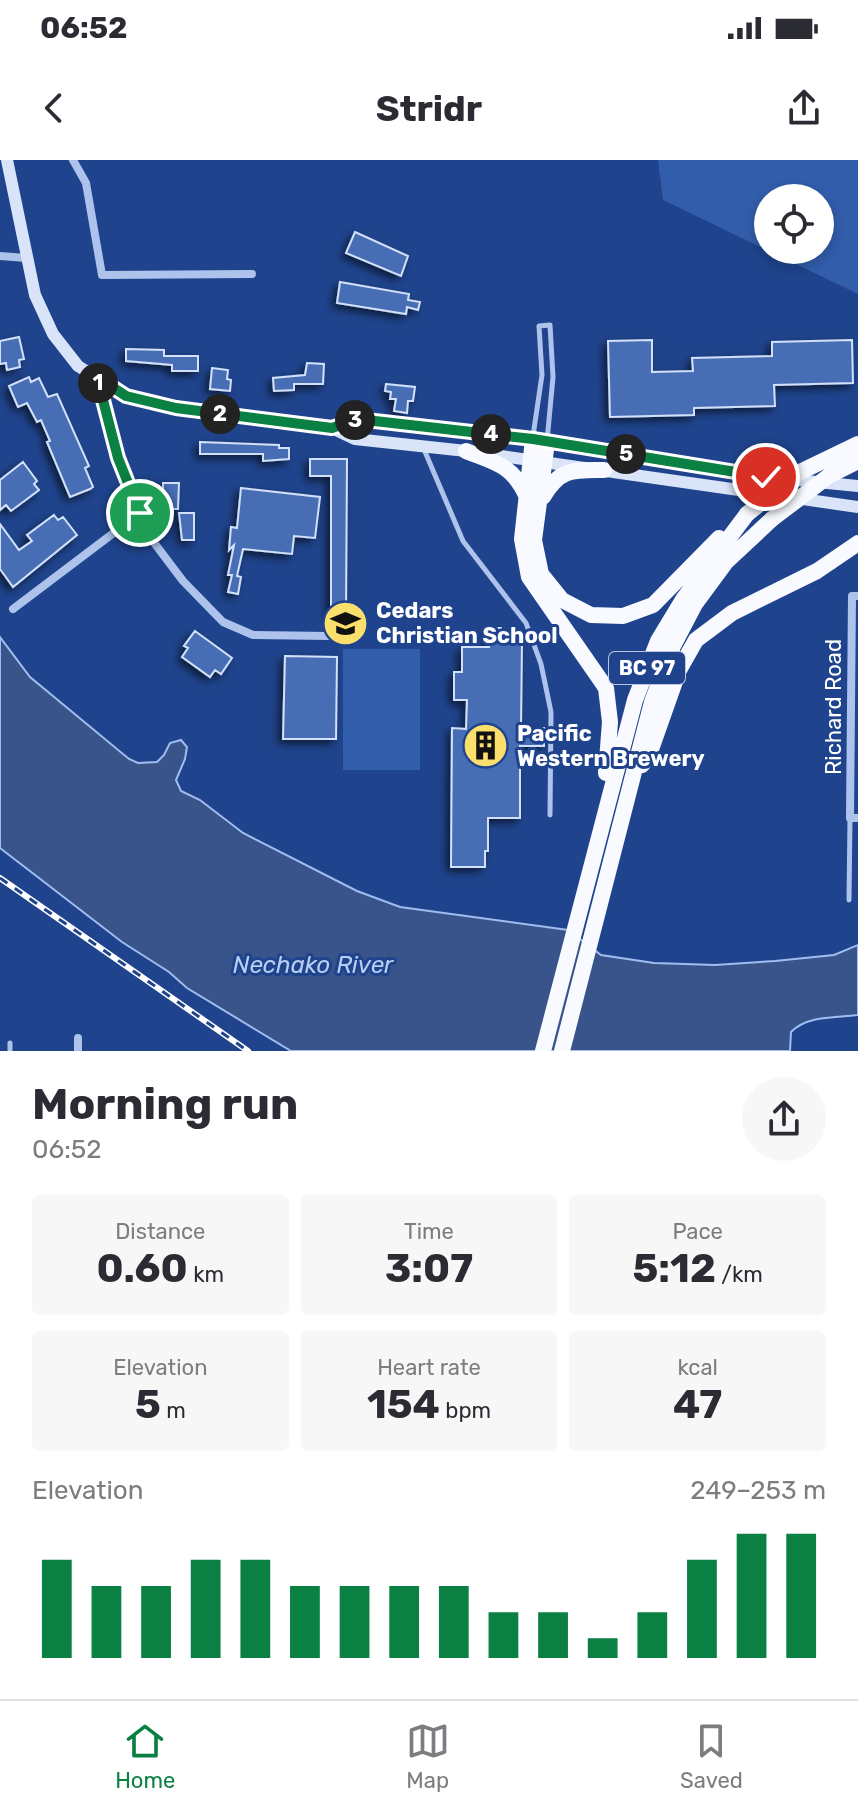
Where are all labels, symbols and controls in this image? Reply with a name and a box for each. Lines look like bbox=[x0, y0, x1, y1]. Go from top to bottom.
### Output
text: 06:52 bbox=[40, 10, 128, 46]
icon: back bbox=[32, 86, 76, 130]
icon: share bbox=[782, 86, 826, 130]
text: Stridr bbox=[376, 87, 482, 130]
map controls bbox=[754, 184, 834, 264]
button: locate bbox=[754, 184, 834, 264]
pin: 1 bbox=[78, 363, 118, 403]
text: 1 bbox=[93, 369, 103, 396]
pin: 2 bbox=[200, 394, 240, 434]
text: 2 bbox=[213, 400, 227, 427]
pin: 3 bbox=[335, 400, 375, 440]
text: 3 bbox=[348, 406, 362, 433]
pin: 4 bbox=[471, 414, 511, 454]
text: 4 bbox=[483, 420, 499, 447]
pin: 5 bbox=[606, 434, 646, 474]
text: 5 bbox=[619, 440, 633, 467]
pin bbox=[732, 443, 800, 511]
icon: check bbox=[744, 455, 788, 499]
pin bbox=[106, 479, 174, 547]
icon: arrive bbox=[118, 491, 162, 535]
place label: Cedars Christian School bbox=[376, 597, 558, 649]
school or university icon: Cedars Christian School bbox=[321, 599, 369, 647]
street label: Richard Road bbox=[820, 639, 847, 775]
road number: BC 97 bbox=[609, 652, 685, 684]
place label: Pacific Western Brewery bbox=[517, 720, 705, 772]
building icon: Pacific Western Brewery bbox=[462, 722, 510, 770]
water label: Nechako River bbox=[233, 951, 394, 979]
button: share bbox=[742, 1077, 826, 1161]
text: Morning run bbox=[32, 1078, 298, 1130]
text: 06:52 bbox=[32, 1134, 102, 1165]
text: Distance bbox=[115, 1218, 205, 1245]
text: Time bbox=[404, 1218, 454, 1245]
text: Pace bbox=[672, 1218, 723, 1245]
text: 0.60 bbox=[97, 1245, 188, 1292]
text: 3:07 bbox=[385, 1245, 473, 1292]
text: 5:12 bbox=[633, 1245, 716, 1292]
text: km bbox=[188, 1261, 224, 1288]
text: /km bbox=[716, 1261, 763, 1288]
text: Elevation bbox=[113, 1354, 207, 1381]
text: Heart rate bbox=[377, 1354, 481, 1381]
text: kcal bbox=[677, 1354, 718, 1381]
text: 5 bbox=[135, 1381, 161, 1428]
text: 154 bbox=[367, 1381, 440, 1428]
text: 47 bbox=[673, 1381, 722, 1428]
text: m bbox=[161, 1397, 186, 1424]
text: bpm bbox=[440, 1397, 491, 1424]
text: Elevation bbox=[32, 1475, 143, 1506]
text: 249–253 m bbox=[690, 1475, 826, 1506]
tab: Home bbox=[115, 1719, 175, 1794]
tab: Map bbox=[406, 1719, 450, 1794]
tab: Saved bbox=[680, 1719, 743, 1794]

